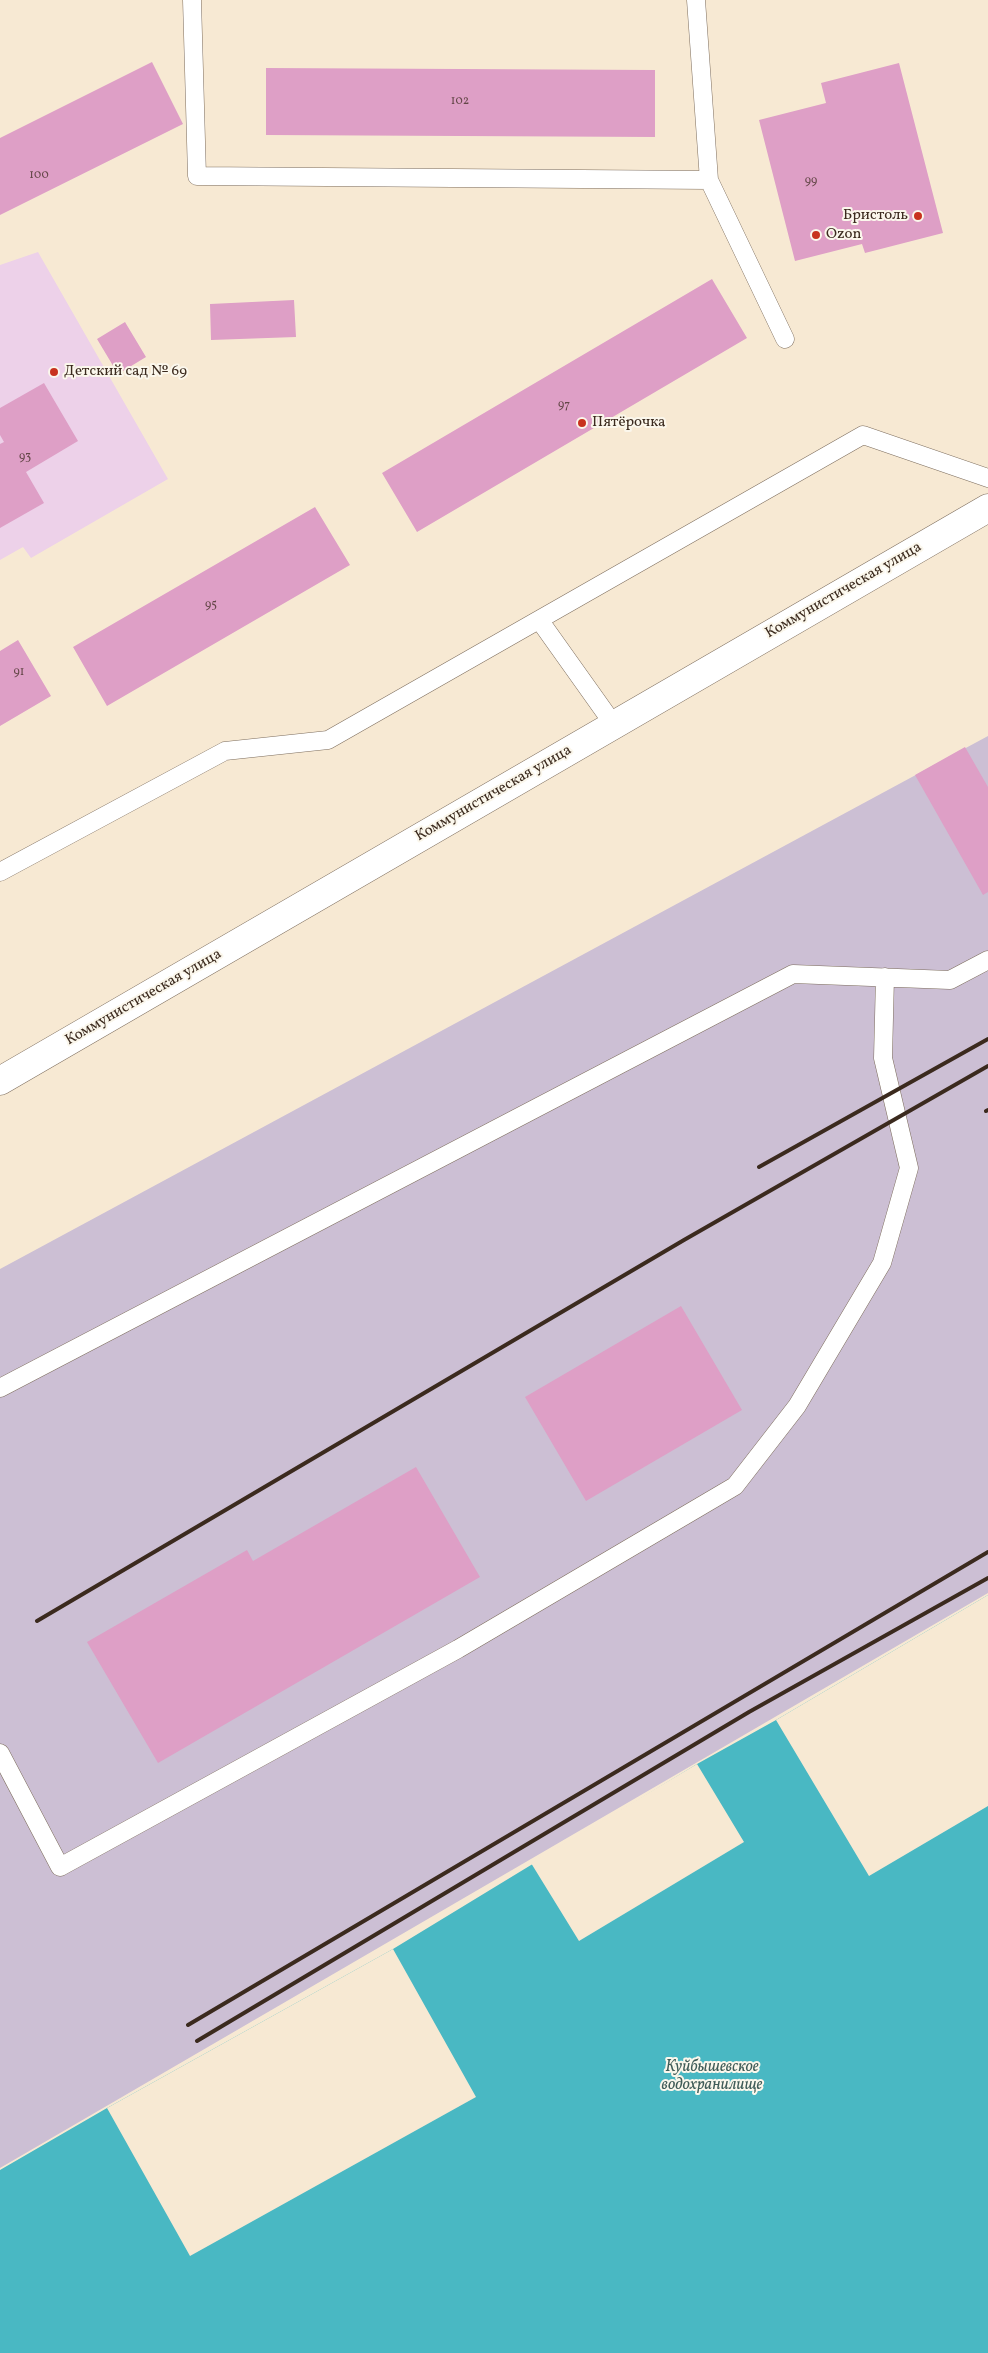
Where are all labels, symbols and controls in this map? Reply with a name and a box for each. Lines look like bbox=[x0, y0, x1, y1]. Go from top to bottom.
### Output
house number: 102 bbox=[451, 95, 469, 109]
house number: 100 bbox=[29, 169, 49, 183]
house number: 99 bbox=[805, 175, 817, 189]
place label: Бристоль bbox=[843, 207, 908, 225]
marker: Бристоль bbox=[912, 210, 924, 222]
place label: Ozon bbox=[826, 226, 861, 244]
marker: Ozon bbox=[810, 229, 822, 241]
place label: Детский сад № 69 bbox=[64, 363, 187, 381]
marker: Детский сад № 69 bbox=[48, 366, 60, 378]
house number: 97 bbox=[558, 399, 570, 413]
place label: Пятёрочка bbox=[592, 414, 666, 432]
marker: Пятёрочка bbox=[576, 417, 588, 429]
house number: 93 bbox=[19, 451, 31, 465]
street label: Коммунистическая улица bbox=[763, 539, 925, 643]
house number: 95 bbox=[205, 599, 217, 613]
house number: 91 bbox=[14, 666, 24, 680]
street label: Коммунистическая улица bbox=[413, 742, 575, 846]
street label: Коммунистическая улица bbox=[63, 946, 225, 1050]
water label: Куйбышевское водохранилище bbox=[662, 2058, 762, 2096]

